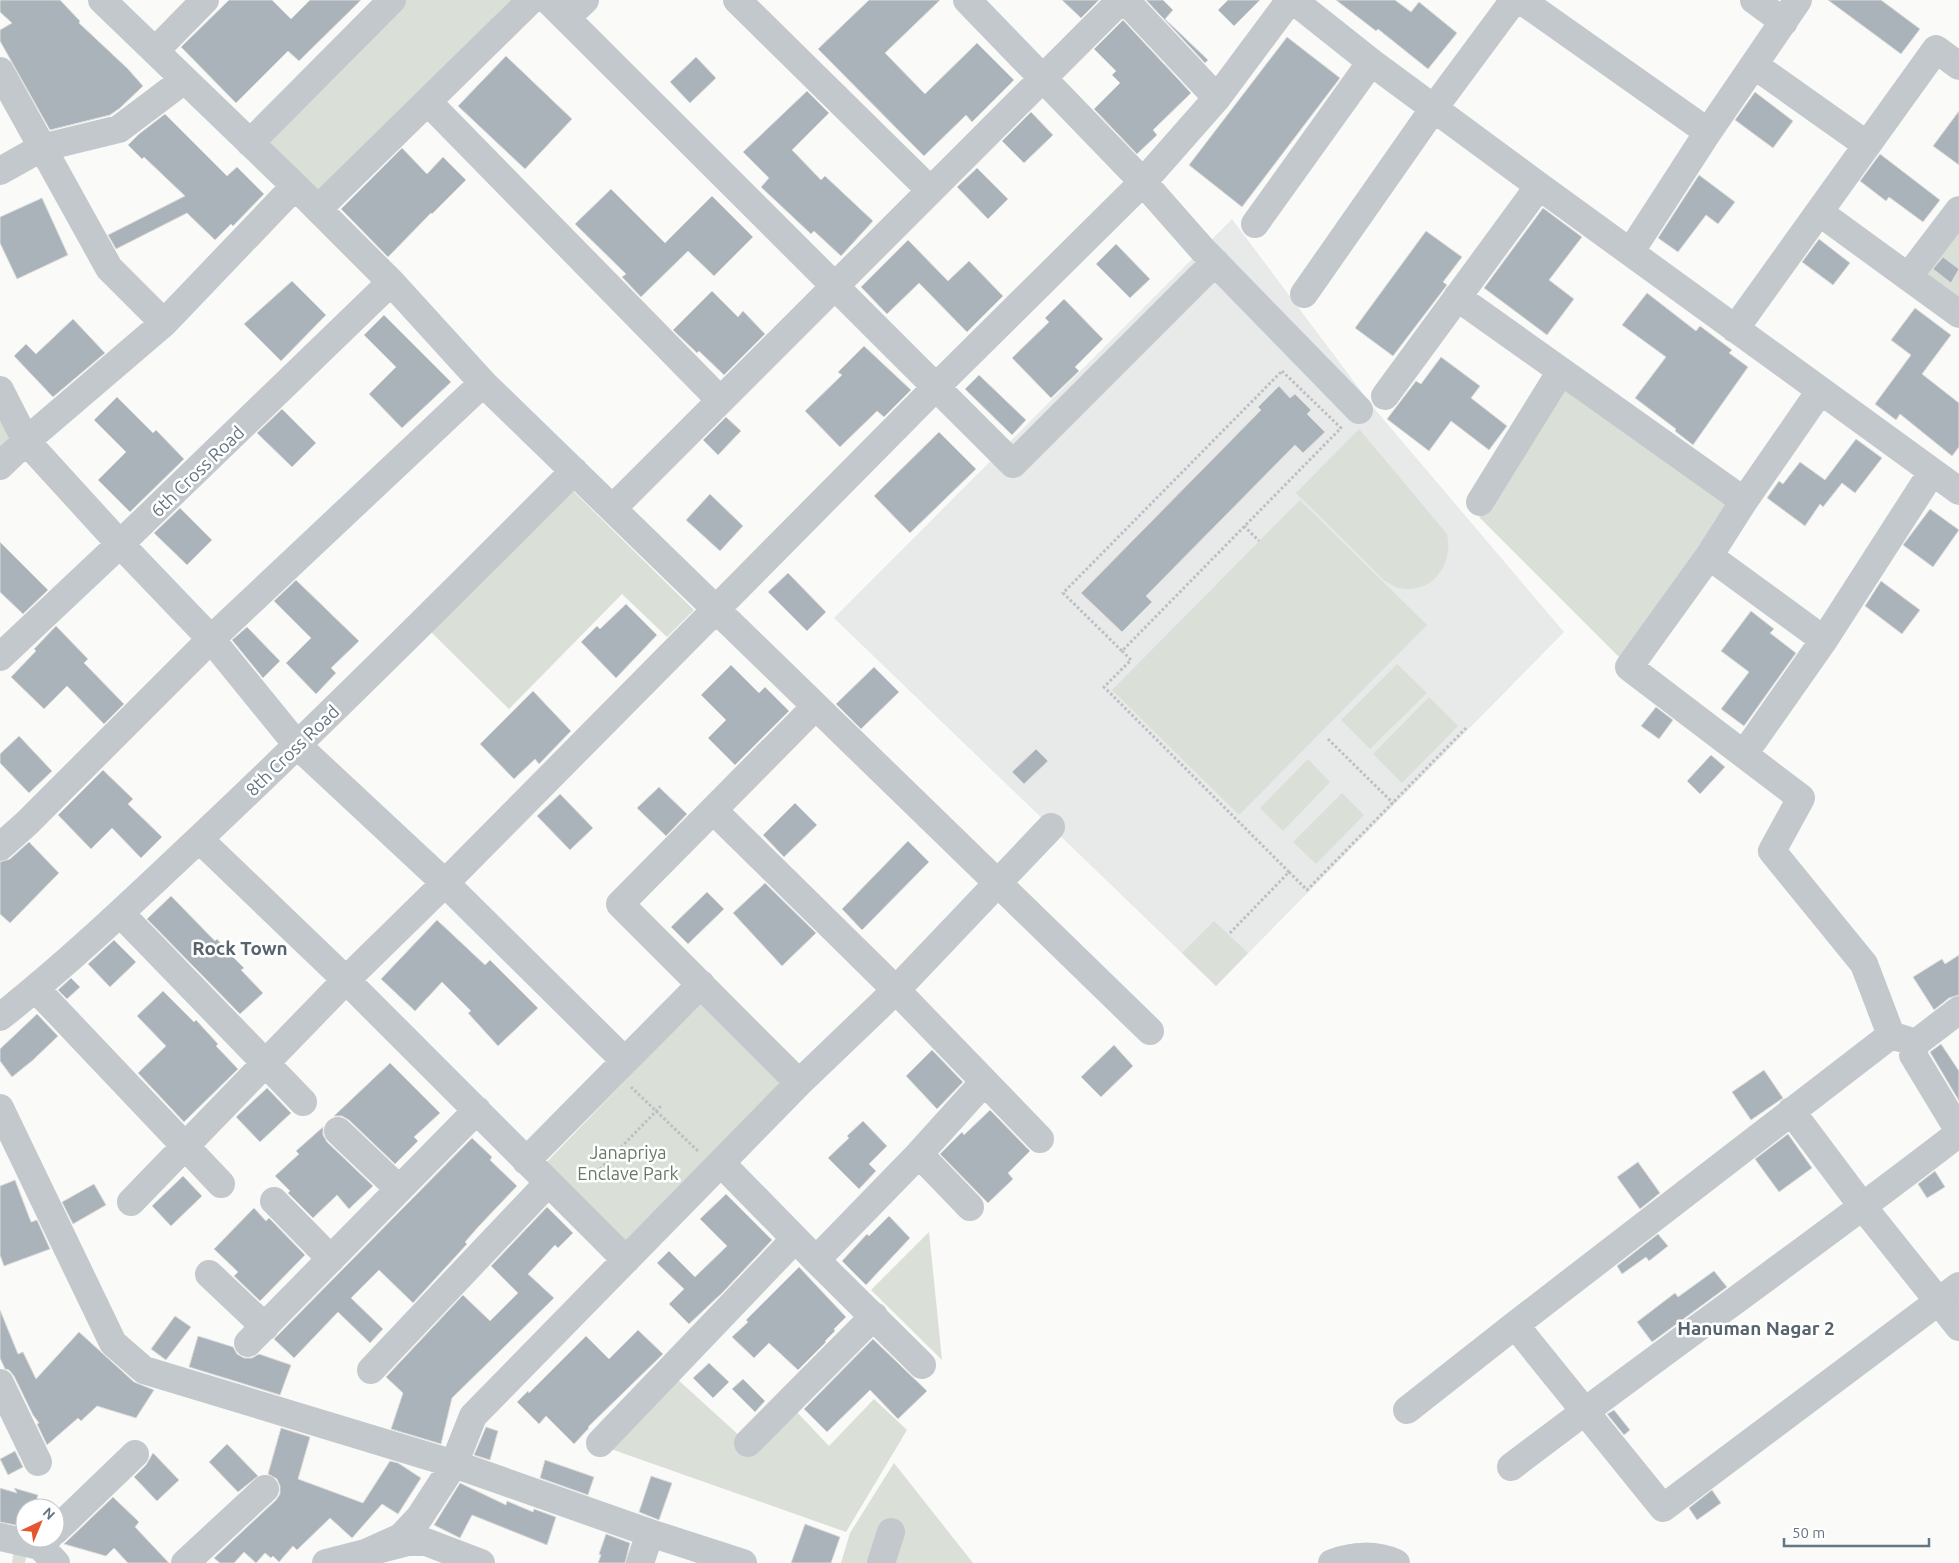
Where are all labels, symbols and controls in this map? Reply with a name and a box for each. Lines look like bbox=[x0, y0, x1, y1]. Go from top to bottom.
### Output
street label: 6th Cross Road bbox=[146, 422, 248, 520]
street label: 8th Cross Road bbox=[241, 701, 343, 799]
district label: Rock Town bbox=[192, 937, 288, 959]
park label: Janapriya Enclave Park bbox=[577, 1142, 679, 1183]
district label: Hanuman Nagar 2 bbox=[1677, 1317, 1835, 1339]
north arrow bbox=[15, 1498, 65, 1548]
text: N bbox=[40, 1504, 58, 1523]
scale bar bbox=[1784, 1516, 1929, 1548]
text: 50 m bbox=[1792, 1524, 1825, 1541]

